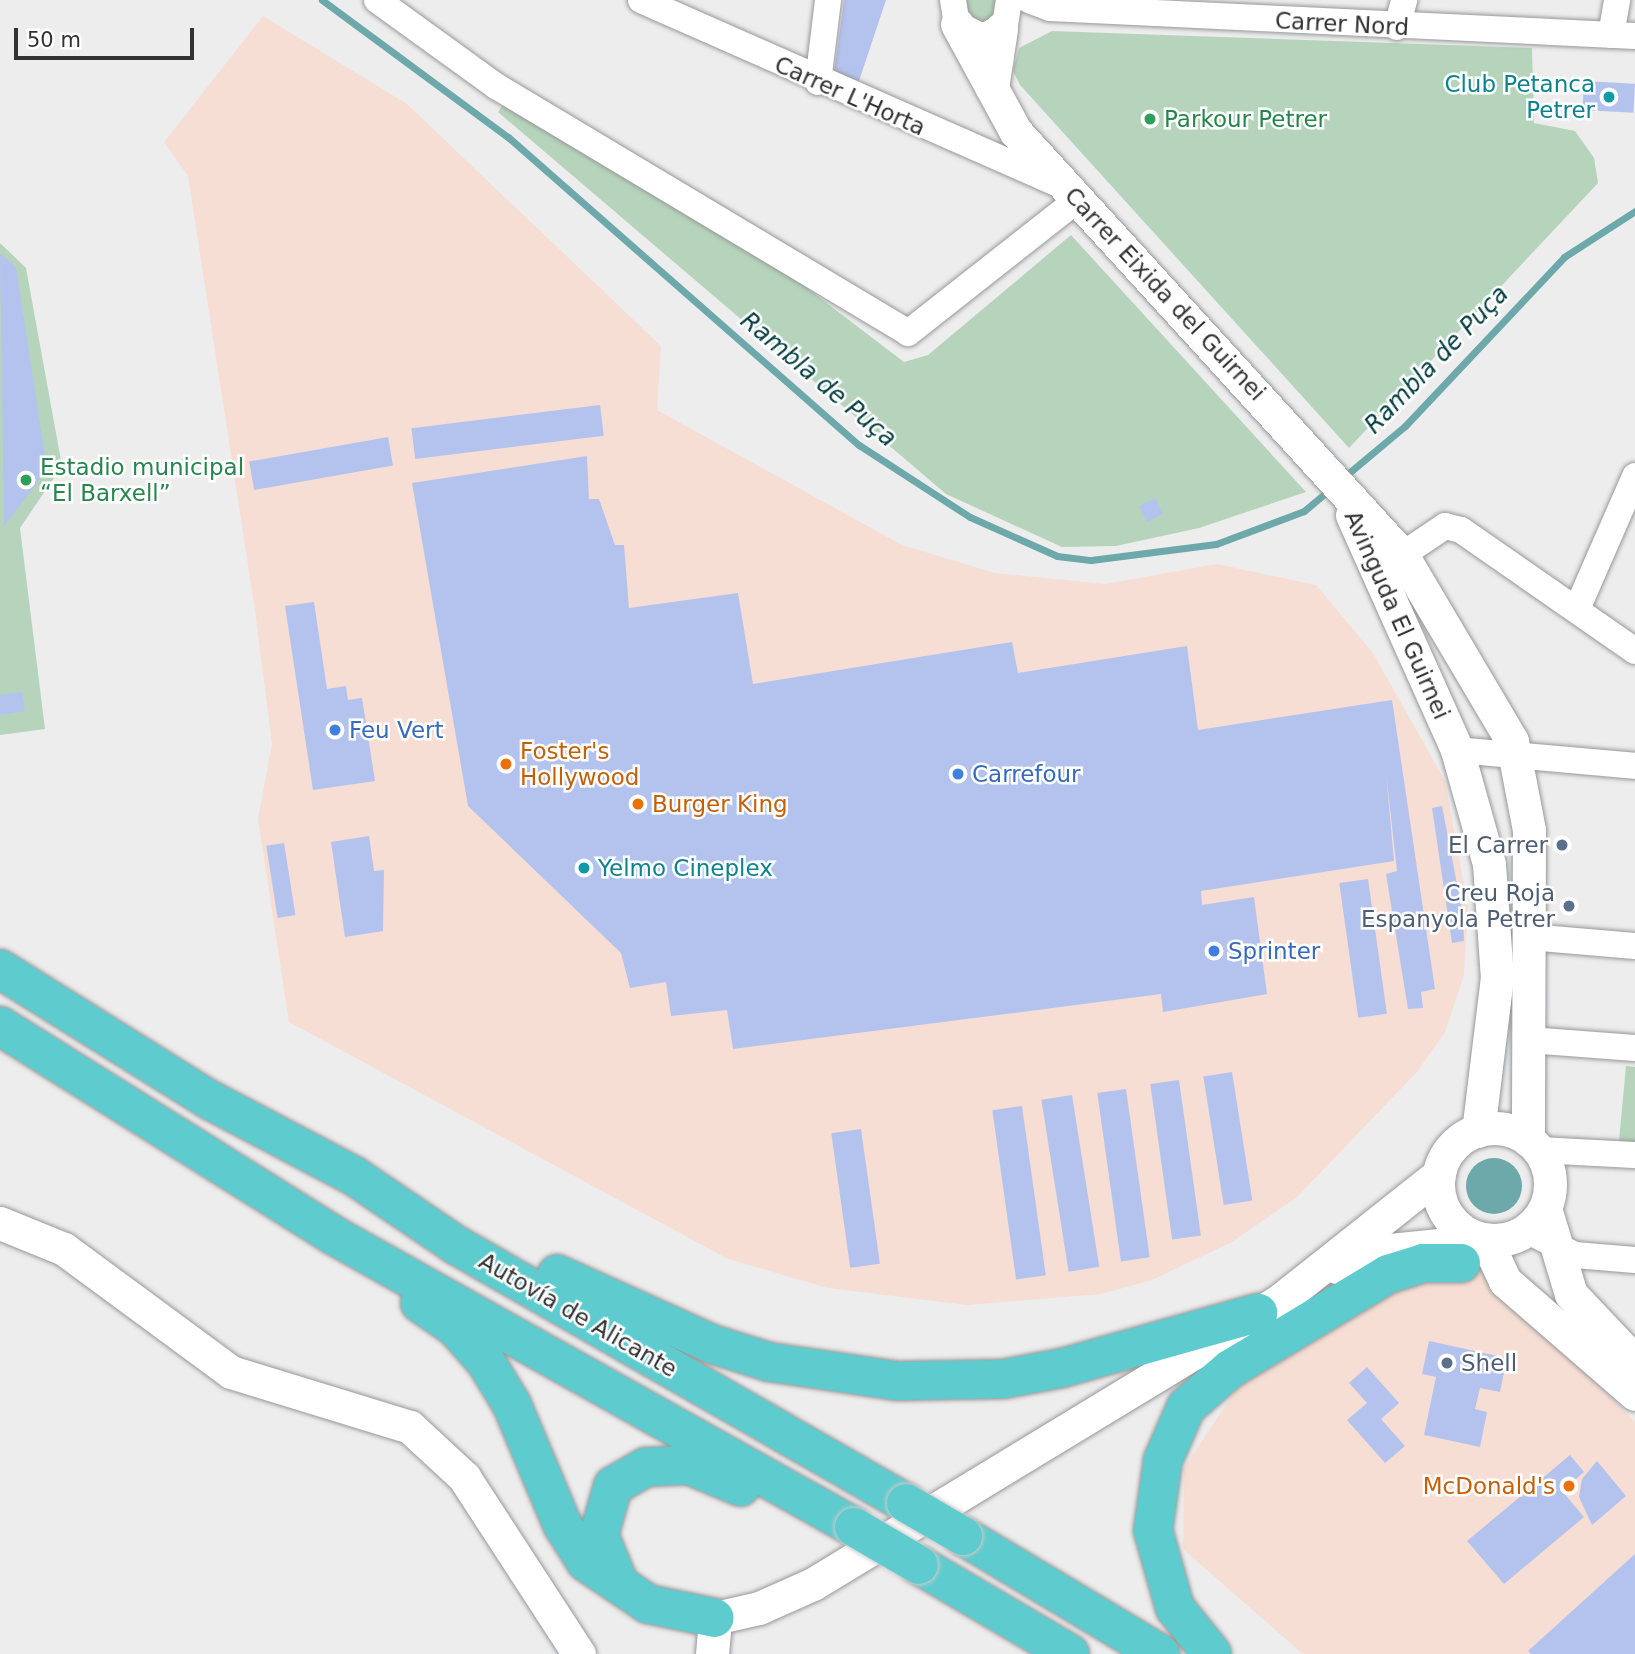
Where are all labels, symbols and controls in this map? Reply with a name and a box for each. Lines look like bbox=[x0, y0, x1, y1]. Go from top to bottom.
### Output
street label: Carrer Nord bbox=[1274, 7, 1410, 41]
scale bar bbox=[18, 14, 198, 58]
text: 50 m bbox=[27, 28, 81, 52]
street label: Carrer L'Horta bbox=[770, 50, 930, 142]
place label: Club Petanca Petrer bbox=[1444, 70, 1595, 124]
marker: Club Petanca Petrer bbox=[1601, 89, 1617, 105]
place label: Parkour Petrer bbox=[1164, 105, 1327, 133]
marker: Parkour Petrer bbox=[1142, 111, 1158, 127]
street label: Carrer Eixida del Guirnei bbox=[1059, 182, 1271, 406]
water label: Rambla de Puça bbox=[1359, 280, 1515, 440]
water label: Rambla de Puça bbox=[734, 307, 902, 453]
place label: Estadio municipal “El Barxell” bbox=[40, 453, 244, 507]
marker: Estadio municipal “El Barxell” bbox=[18, 472, 34, 488]
street label: Avinguda El Guirnei bbox=[1339, 506, 1455, 724]
place label: Feu Vert bbox=[349, 716, 444, 744]
marker: Feu Vert bbox=[327, 722, 343, 738]
place label: Foster's Hollywood bbox=[520, 737, 639, 791]
marker: Foster's Hollywood bbox=[498, 756, 514, 772]
place label: Carrefour bbox=[972, 760, 1081, 788]
marker: Carrefour bbox=[950, 766, 966, 782]
place label: Burger King bbox=[652, 790, 788, 818]
marker: Burger King bbox=[630, 796, 646, 812]
place label: El Carrer bbox=[1448, 831, 1548, 859]
marker: El Carrer bbox=[1554, 837, 1570, 853]
place label: Yelmo Cineplex bbox=[598, 854, 773, 882]
marker: Yelmo Cineplex bbox=[576, 860, 592, 876]
place label: Creu Roja Espanyola Petrer bbox=[1361, 879, 1555, 933]
marker: Creu Roja Espanyola Petrer bbox=[1561, 898, 1577, 914]
place label: Sprinter bbox=[1228, 937, 1320, 965]
marker: Sprinter bbox=[1206, 943, 1222, 959]
street label: Autovía de Alicante bbox=[474, 1247, 682, 1383]
place label: Shell bbox=[1461, 1349, 1517, 1377]
marker: Shell bbox=[1439, 1355, 1455, 1371]
place label: McDonald's bbox=[1423, 1472, 1555, 1500]
marker: McDonald's bbox=[1561, 1478, 1577, 1494]

